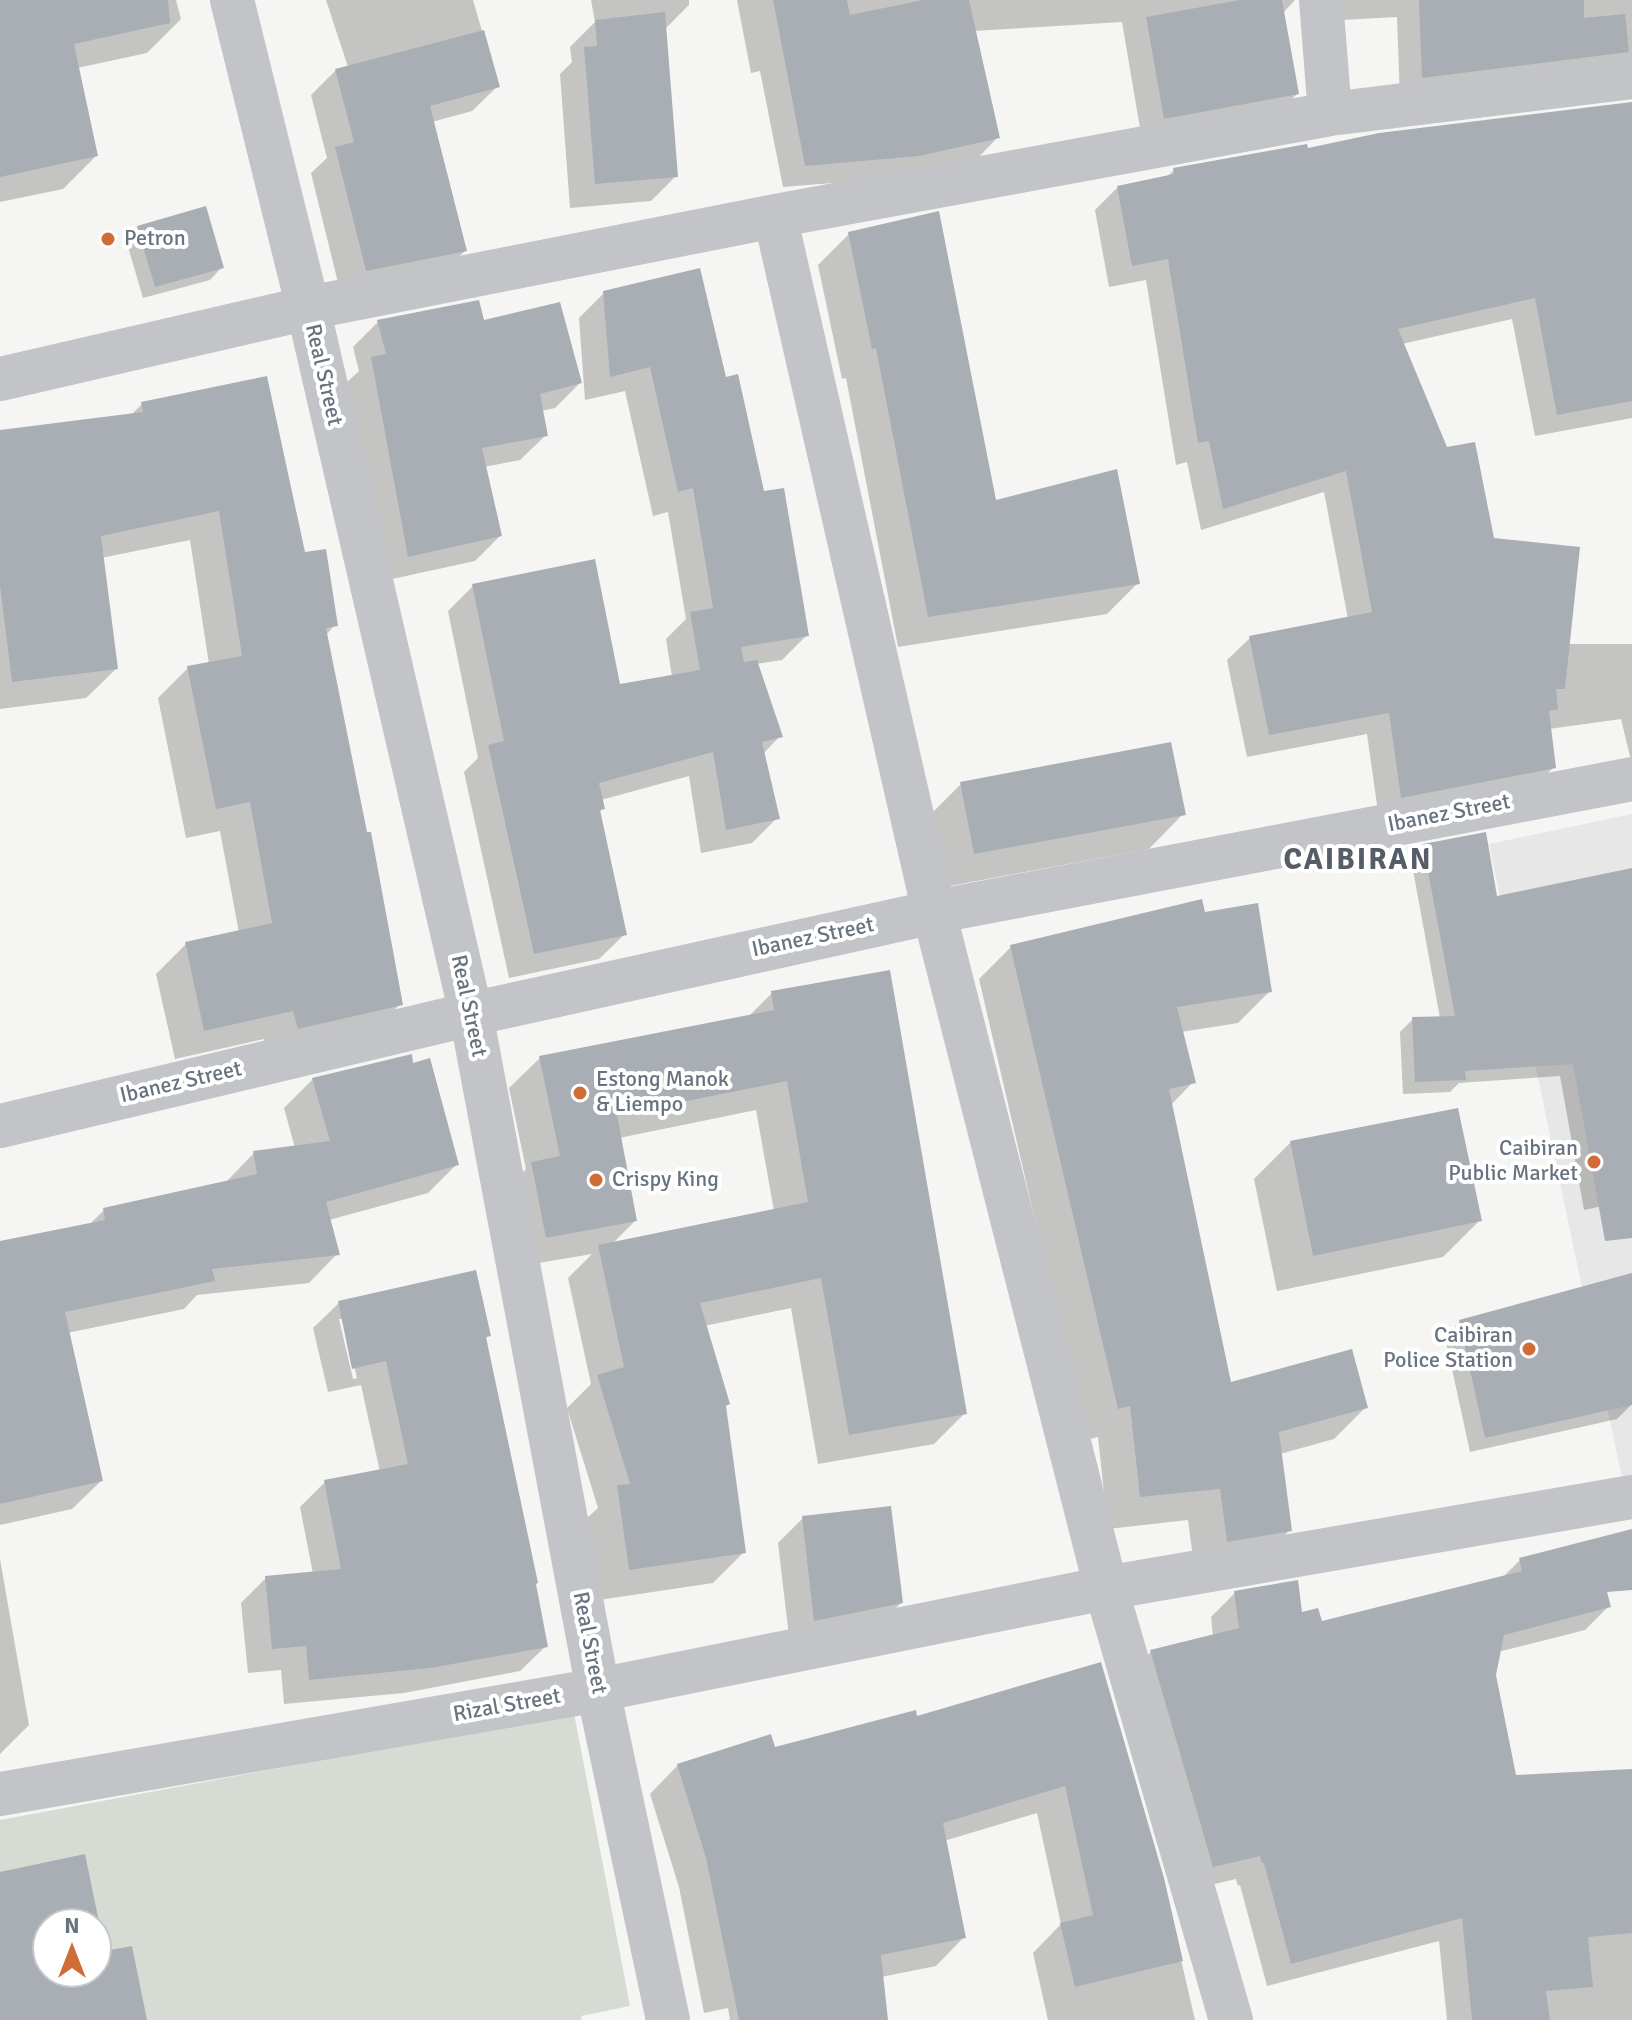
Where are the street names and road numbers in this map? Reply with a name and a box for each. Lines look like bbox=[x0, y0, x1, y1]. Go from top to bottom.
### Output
street label: Real Street bbox=[298, 322, 348, 428]
street label: Ibanez Street bbox=[1386, 789, 1512, 839]
street label: Ibanez Street bbox=[750, 912, 876, 964]
street label: Real Street bbox=[444, 953, 492, 1059]
street label: Ibanez Street bbox=[118, 1056, 244, 1110]
street label: Real Street bbox=[566, 1590, 612, 1696]
street label: Rizal Street bbox=[451, 1684, 563, 1728]

